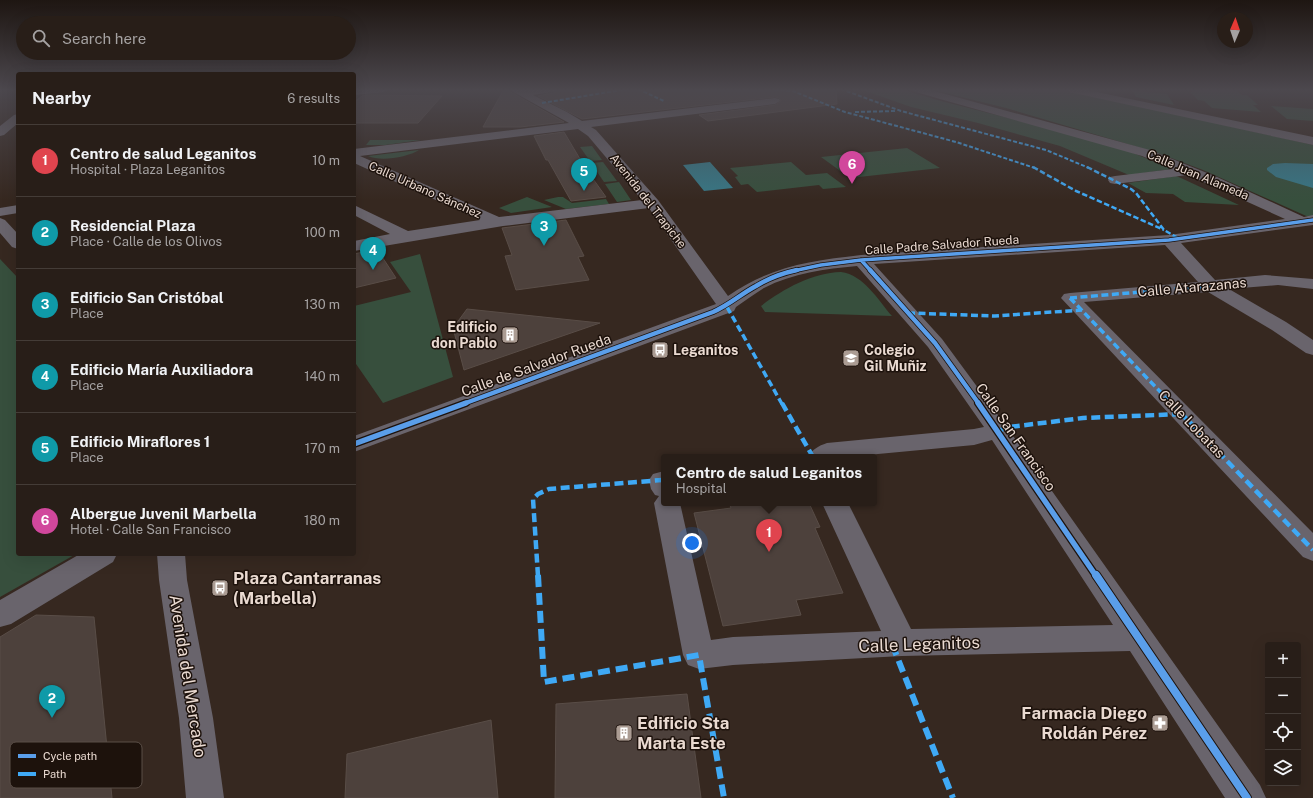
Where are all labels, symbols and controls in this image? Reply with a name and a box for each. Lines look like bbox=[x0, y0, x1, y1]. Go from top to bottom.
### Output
north arrow bbox=[1217, 12, 1253, 48]
search box bbox=[16, 16, 356, 60]
icon: search bbox=[30, 27, 52, 49]
text: Search here bbox=[62, 30, 146, 47]
text: Nearby bbox=[32, 88, 91, 108]
text: 6 results bbox=[287, 91, 340, 106]
text: Centro de salud Leganitos bbox=[70, 145, 256, 162]
street label: Calle Juan Alameda bbox=[1145, 147, 1251, 203]
street label: Avenida del Trapiche bbox=[607, 151, 689, 251]
pin: 6 bbox=[839, 151, 865, 184]
text: 1 bbox=[42, 153, 48, 168]
text: 10 m bbox=[312, 153, 340, 168]
pin: 5 bbox=[571, 158, 597, 191]
street label: Calle Urbano Sánchez bbox=[366, 159, 484, 221]
text: Hospital · Plaza Leganitos bbox=[70, 162, 225, 177]
pin: 3 bbox=[531, 213, 557, 246]
text: Residencial Plaza bbox=[70, 217, 196, 234]
text: 2 bbox=[41, 225, 49, 240]
text: 100 m bbox=[304, 225, 340, 240]
street label: Calle Padre Salvador Rueda bbox=[864, 233, 1020, 257]
text: Place · Calle de los Olivos bbox=[70, 234, 222, 249]
pin: 4 bbox=[360, 237, 386, 270]
street label: Calle Atarazanas bbox=[1137, 274, 1247, 300]
text: Edificio San Cristóbal bbox=[70, 289, 224, 306]
text: 3 bbox=[41, 297, 49, 312]
text: 130 m bbox=[304, 297, 340, 312]
text: Place bbox=[70, 306, 104, 321]
place label: Edificio don Pablo bbox=[431, 319, 497, 351]
building icon: Edificio don Pablo bbox=[500, 325, 520, 345]
street label: Calle de Salvador Rueda bbox=[459, 330, 613, 400]
bus stop icon: Leganitos bbox=[650, 340, 670, 360]
place label: Leganitos bbox=[673, 342, 739, 358]
place label: Colegio Gil Muñiz bbox=[864, 342, 926, 374]
school or university icon: Colegio Gil Muñiz bbox=[841, 348, 861, 368]
text: Edificio María Auxiliadora bbox=[70, 361, 253, 378]
text: 4 bbox=[41, 369, 49, 384]
text: 140 m bbox=[304, 369, 340, 384]
text: Place bbox=[70, 378, 104, 393]
street label: Calle San Francisco bbox=[973, 380, 1059, 494]
street label: Calle Lobatas bbox=[1156, 387, 1228, 461]
text: Edificio Miraflores 1 bbox=[70, 433, 210, 450]
text: 5 bbox=[41, 441, 49, 456]
text: 170 m bbox=[305, 441, 340, 456]
text: Place bbox=[70, 450, 104, 465]
popup bbox=[661, 454, 877, 506]
text: Centro de salud Leganitos bbox=[676, 464, 862, 481]
text: Hospital bbox=[676, 481, 727, 496]
text: Albergue Juvenil Marbella bbox=[70, 505, 257, 522]
text: 6 bbox=[41, 513, 49, 528]
text: 180 m bbox=[304, 513, 340, 528]
pin: 1 bbox=[756, 519, 782, 552]
text: Hotel · Calle San Francisco bbox=[70, 522, 231, 537]
your location bbox=[682, 533, 702, 553]
place label: Plaza Cantarranas (Marbella) bbox=[233, 568, 381, 608]
bus stop icon: Plaza Cantarranas (Marbella) bbox=[210, 578, 230, 598]
street label: Avenida del Mercado bbox=[165, 593, 211, 759]
street label: Calle Leganitos bbox=[858, 632, 980, 656]
map controls bbox=[1265, 642, 1301, 786]
button: + bbox=[1265, 642, 1301, 678]
button: − bbox=[1265, 678, 1301, 714]
pin: 2 bbox=[39, 685, 65, 718]
place label: Farmacia Diego Roldán Pérez bbox=[1021, 703, 1147, 743]
place label: Edificio Sta Marta Este bbox=[637, 713, 730, 753]
pharmacy icon: Farmacia Diego Roldán Pérez bbox=[1150, 713, 1170, 733]
button: locate bbox=[1265, 714, 1301, 750]
building icon: Edificio Sta Marta Este bbox=[614, 723, 634, 743]
legend bbox=[10, 742, 142, 788]
text: Cycle path bbox=[43, 750, 97, 762]
button: layers bbox=[1265, 750, 1301, 786]
text: Path bbox=[43, 768, 66, 780]

